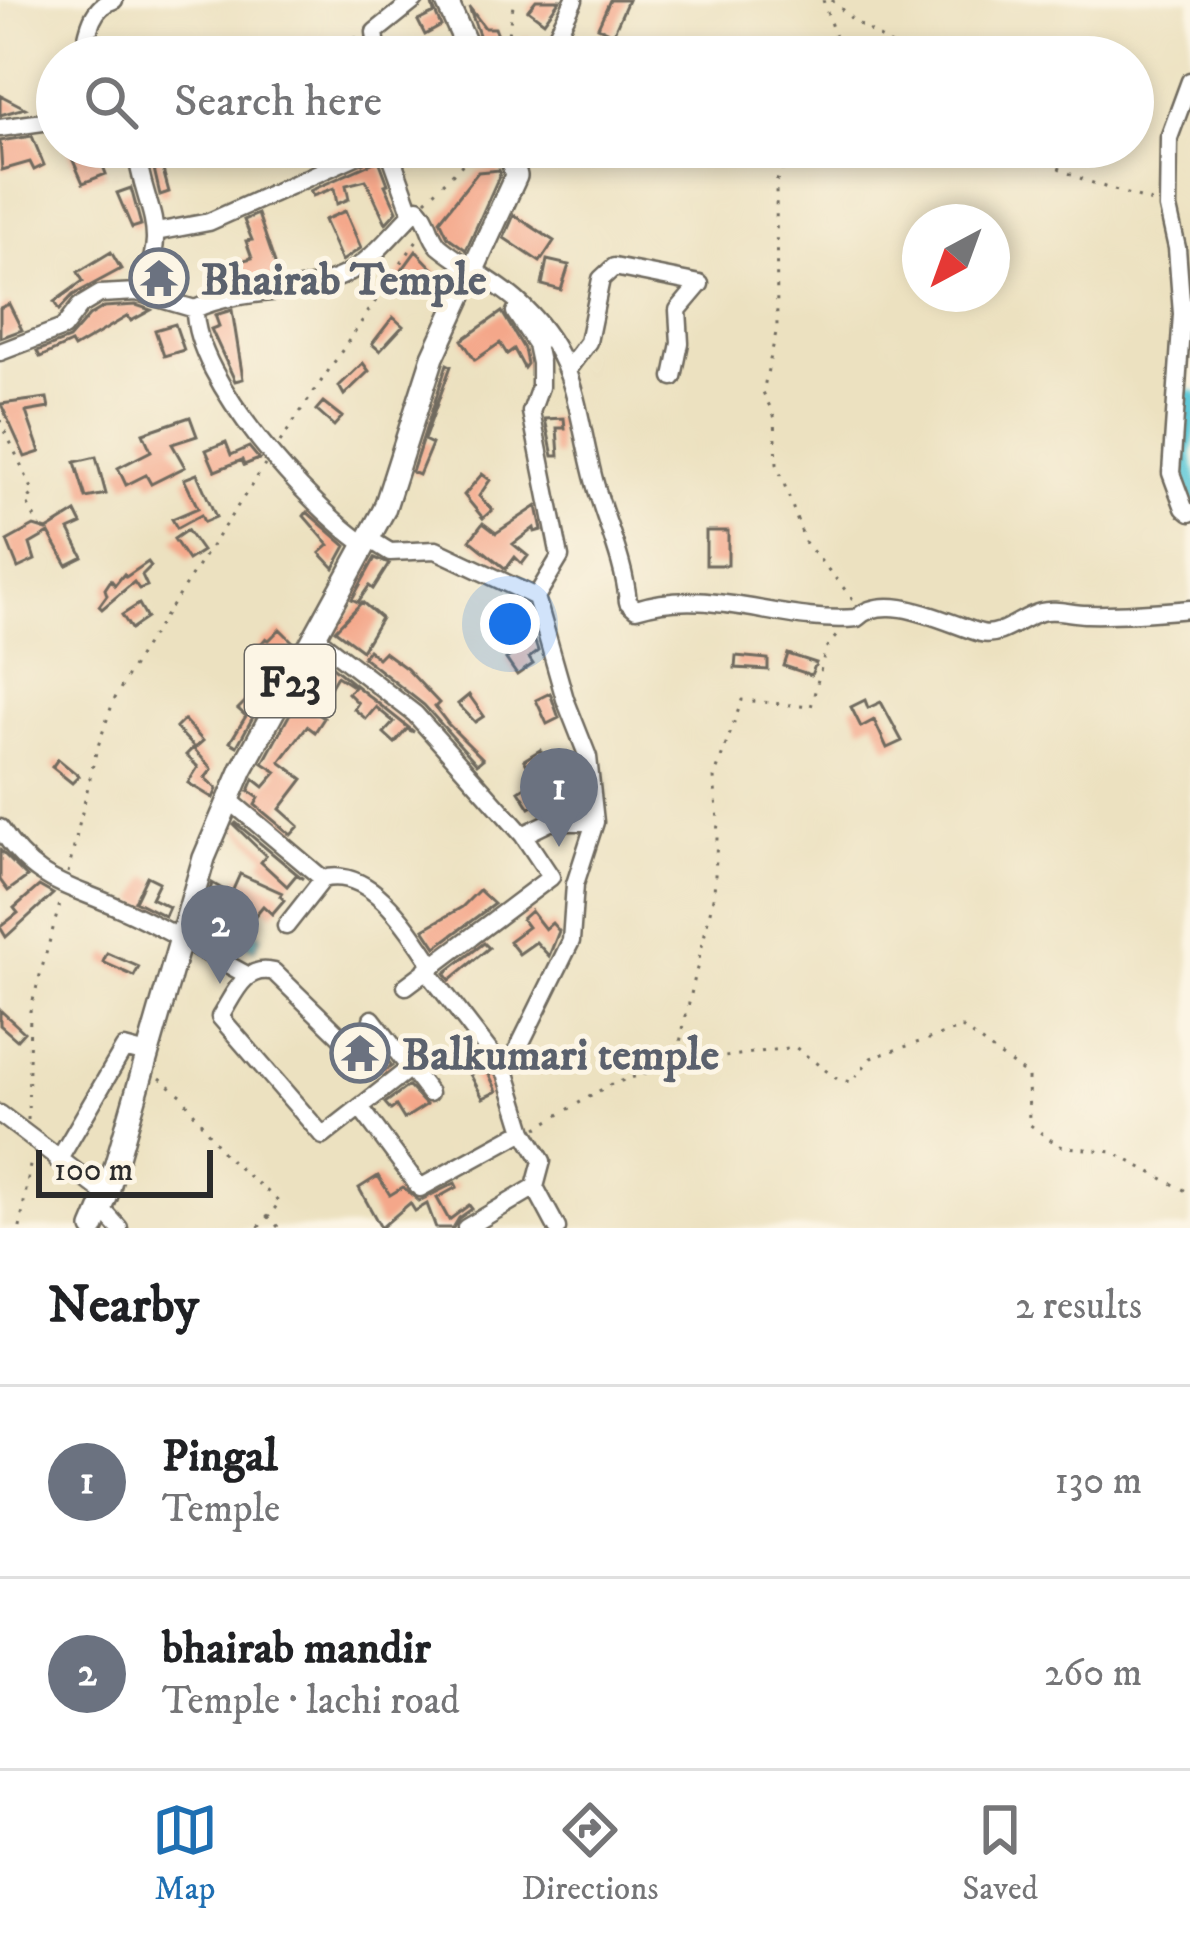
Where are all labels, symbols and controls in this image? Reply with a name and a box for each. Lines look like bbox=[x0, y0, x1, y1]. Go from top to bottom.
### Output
search box bbox=[36, 36, 1154, 168]
icon: search bbox=[78, 69, 144, 135]
text: Search here bbox=[174, 74, 382, 130]
north arrow bbox=[902, 204, 1010, 312]
temple icon: Bhairab Temple bbox=[128, 247, 190, 309]
place label: Bhairab Temple bbox=[201, 253, 487, 309]
your location bbox=[480, 594, 540, 654]
road number: F23 bbox=[245, 645, 335, 717]
pin: 1 bbox=[520, 748, 598, 847]
pin: 2 bbox=[181, 885, 259, 984]
temple icon: Balkumari temple bbox=[329, 1022, 391, 1084]
place label: Balkumari temple bbox=[402, 1028, 719, 1084]
scale bar bbox=[36, 1144, 213, 1197]
text: 100 m bbox=[54, 1150, 133, 1191]
text: Nearby bbox=[48, 1274, 199, 1338]
text: 2 results bbox=[1015, 1282, 1142, 1331]
text: Pingal bbox=[162, 1429, 278, 1485]
text: 1 bbox=[80, 1457, 94, 1506]
text: 130 m bbox=[1054, 1457, 1142, 1506]
text: Temple bbox=[162, 1485, 280, 1534]
text: bhairab mandir bbox=[162, 1621, 431, 1677]
text: 2 bbox=[77, 1649, 97, 1698]
text: 260 m bbox=[1044, 1649, 1142, 1698]
text: Temple · lachi road bbox=[162, 1677, 460, 1726]
tab: Map bbox=[152, 1797, 218, 1910]
tab: Directions bbox=[522, 1797, 658, 1910]
tab: Saved bbox=[962, 1797, 1038, 1910]

